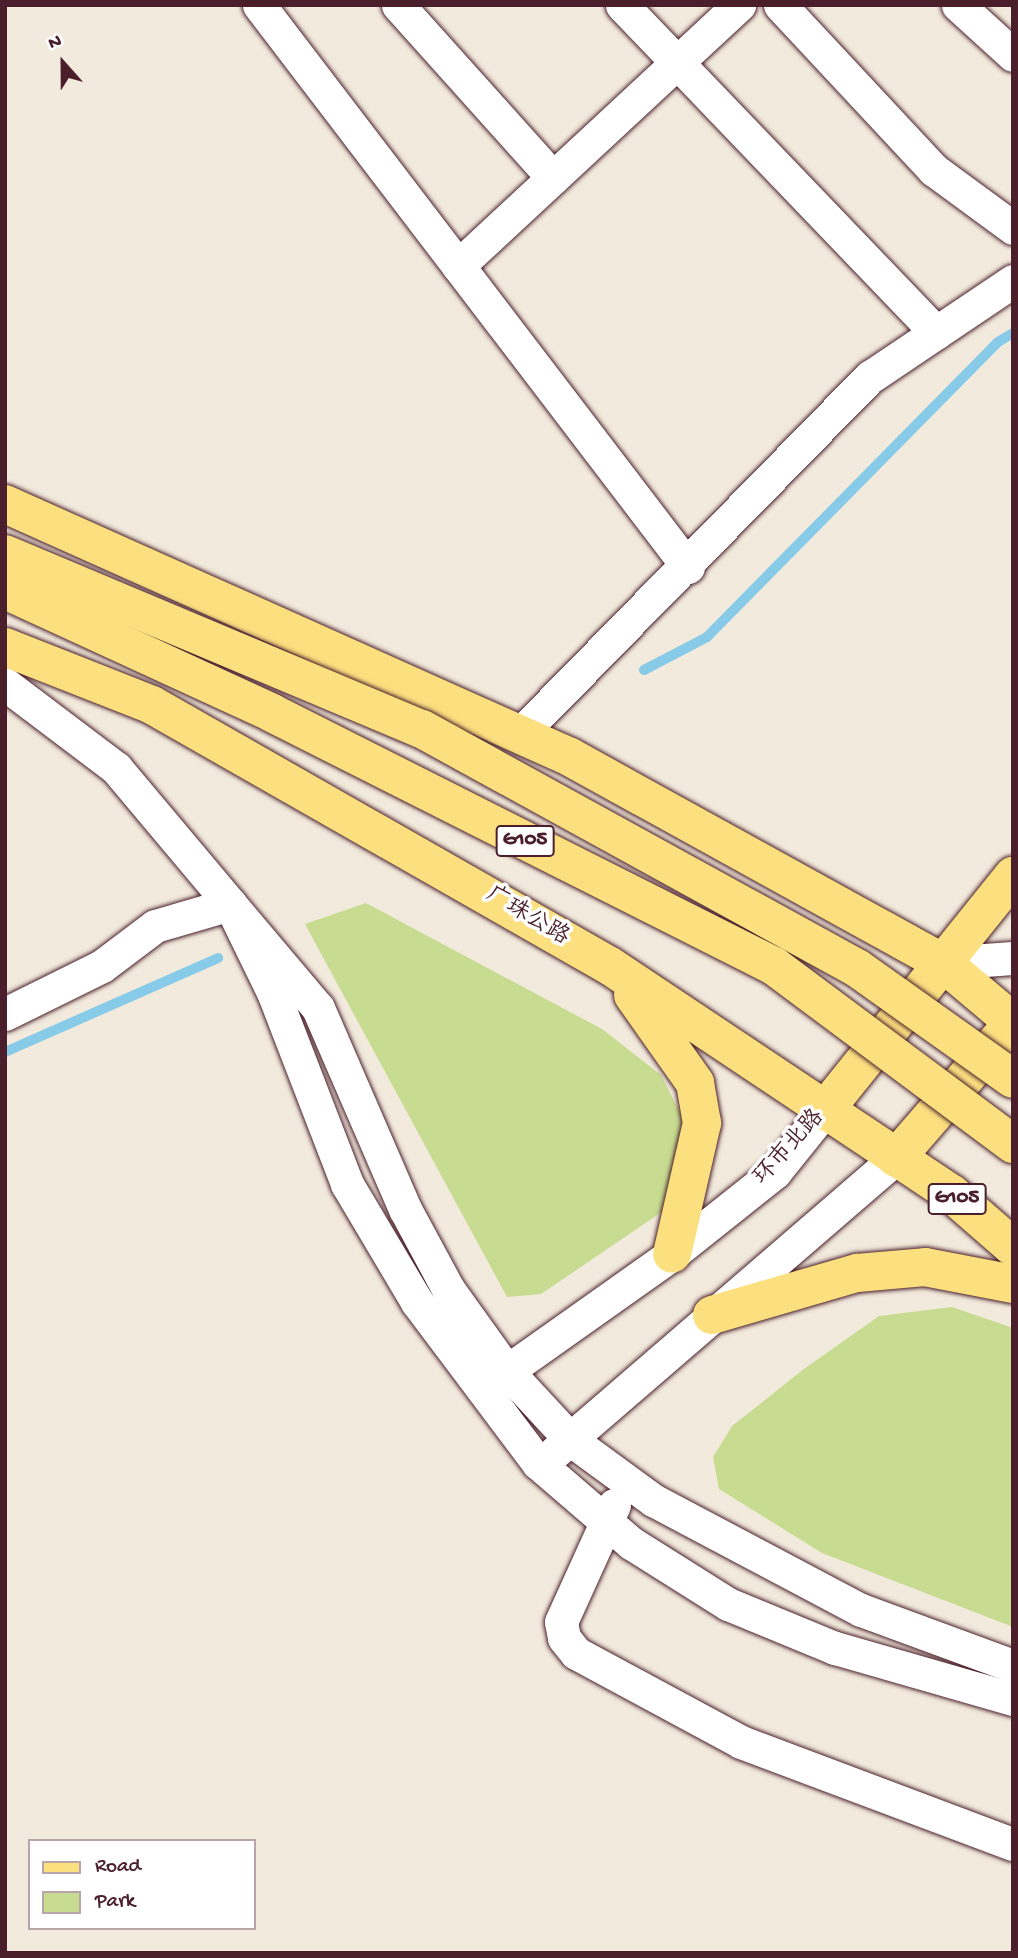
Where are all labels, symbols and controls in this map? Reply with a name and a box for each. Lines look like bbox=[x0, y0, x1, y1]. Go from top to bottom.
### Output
north arrow bbox=[28, 28, 98, 98]
text: N bbox=[45, 30, 65, 56]
road number: G105 bbox=[495, 824, 555, 858]
street label: 广珠公路 bbox=[480, 881, 574, 953]
street label: 环市北路 bbox=[749, 1105, 831, 1191]
road number: G105 bbox=[927, 1182, 987, 1216]
legend bbox=[28, 1839, 256, 1930]
text: Road bbox=[95, 1855, 141, 1880]
text: Park bbox=[95, 1890, 135, 1915]

